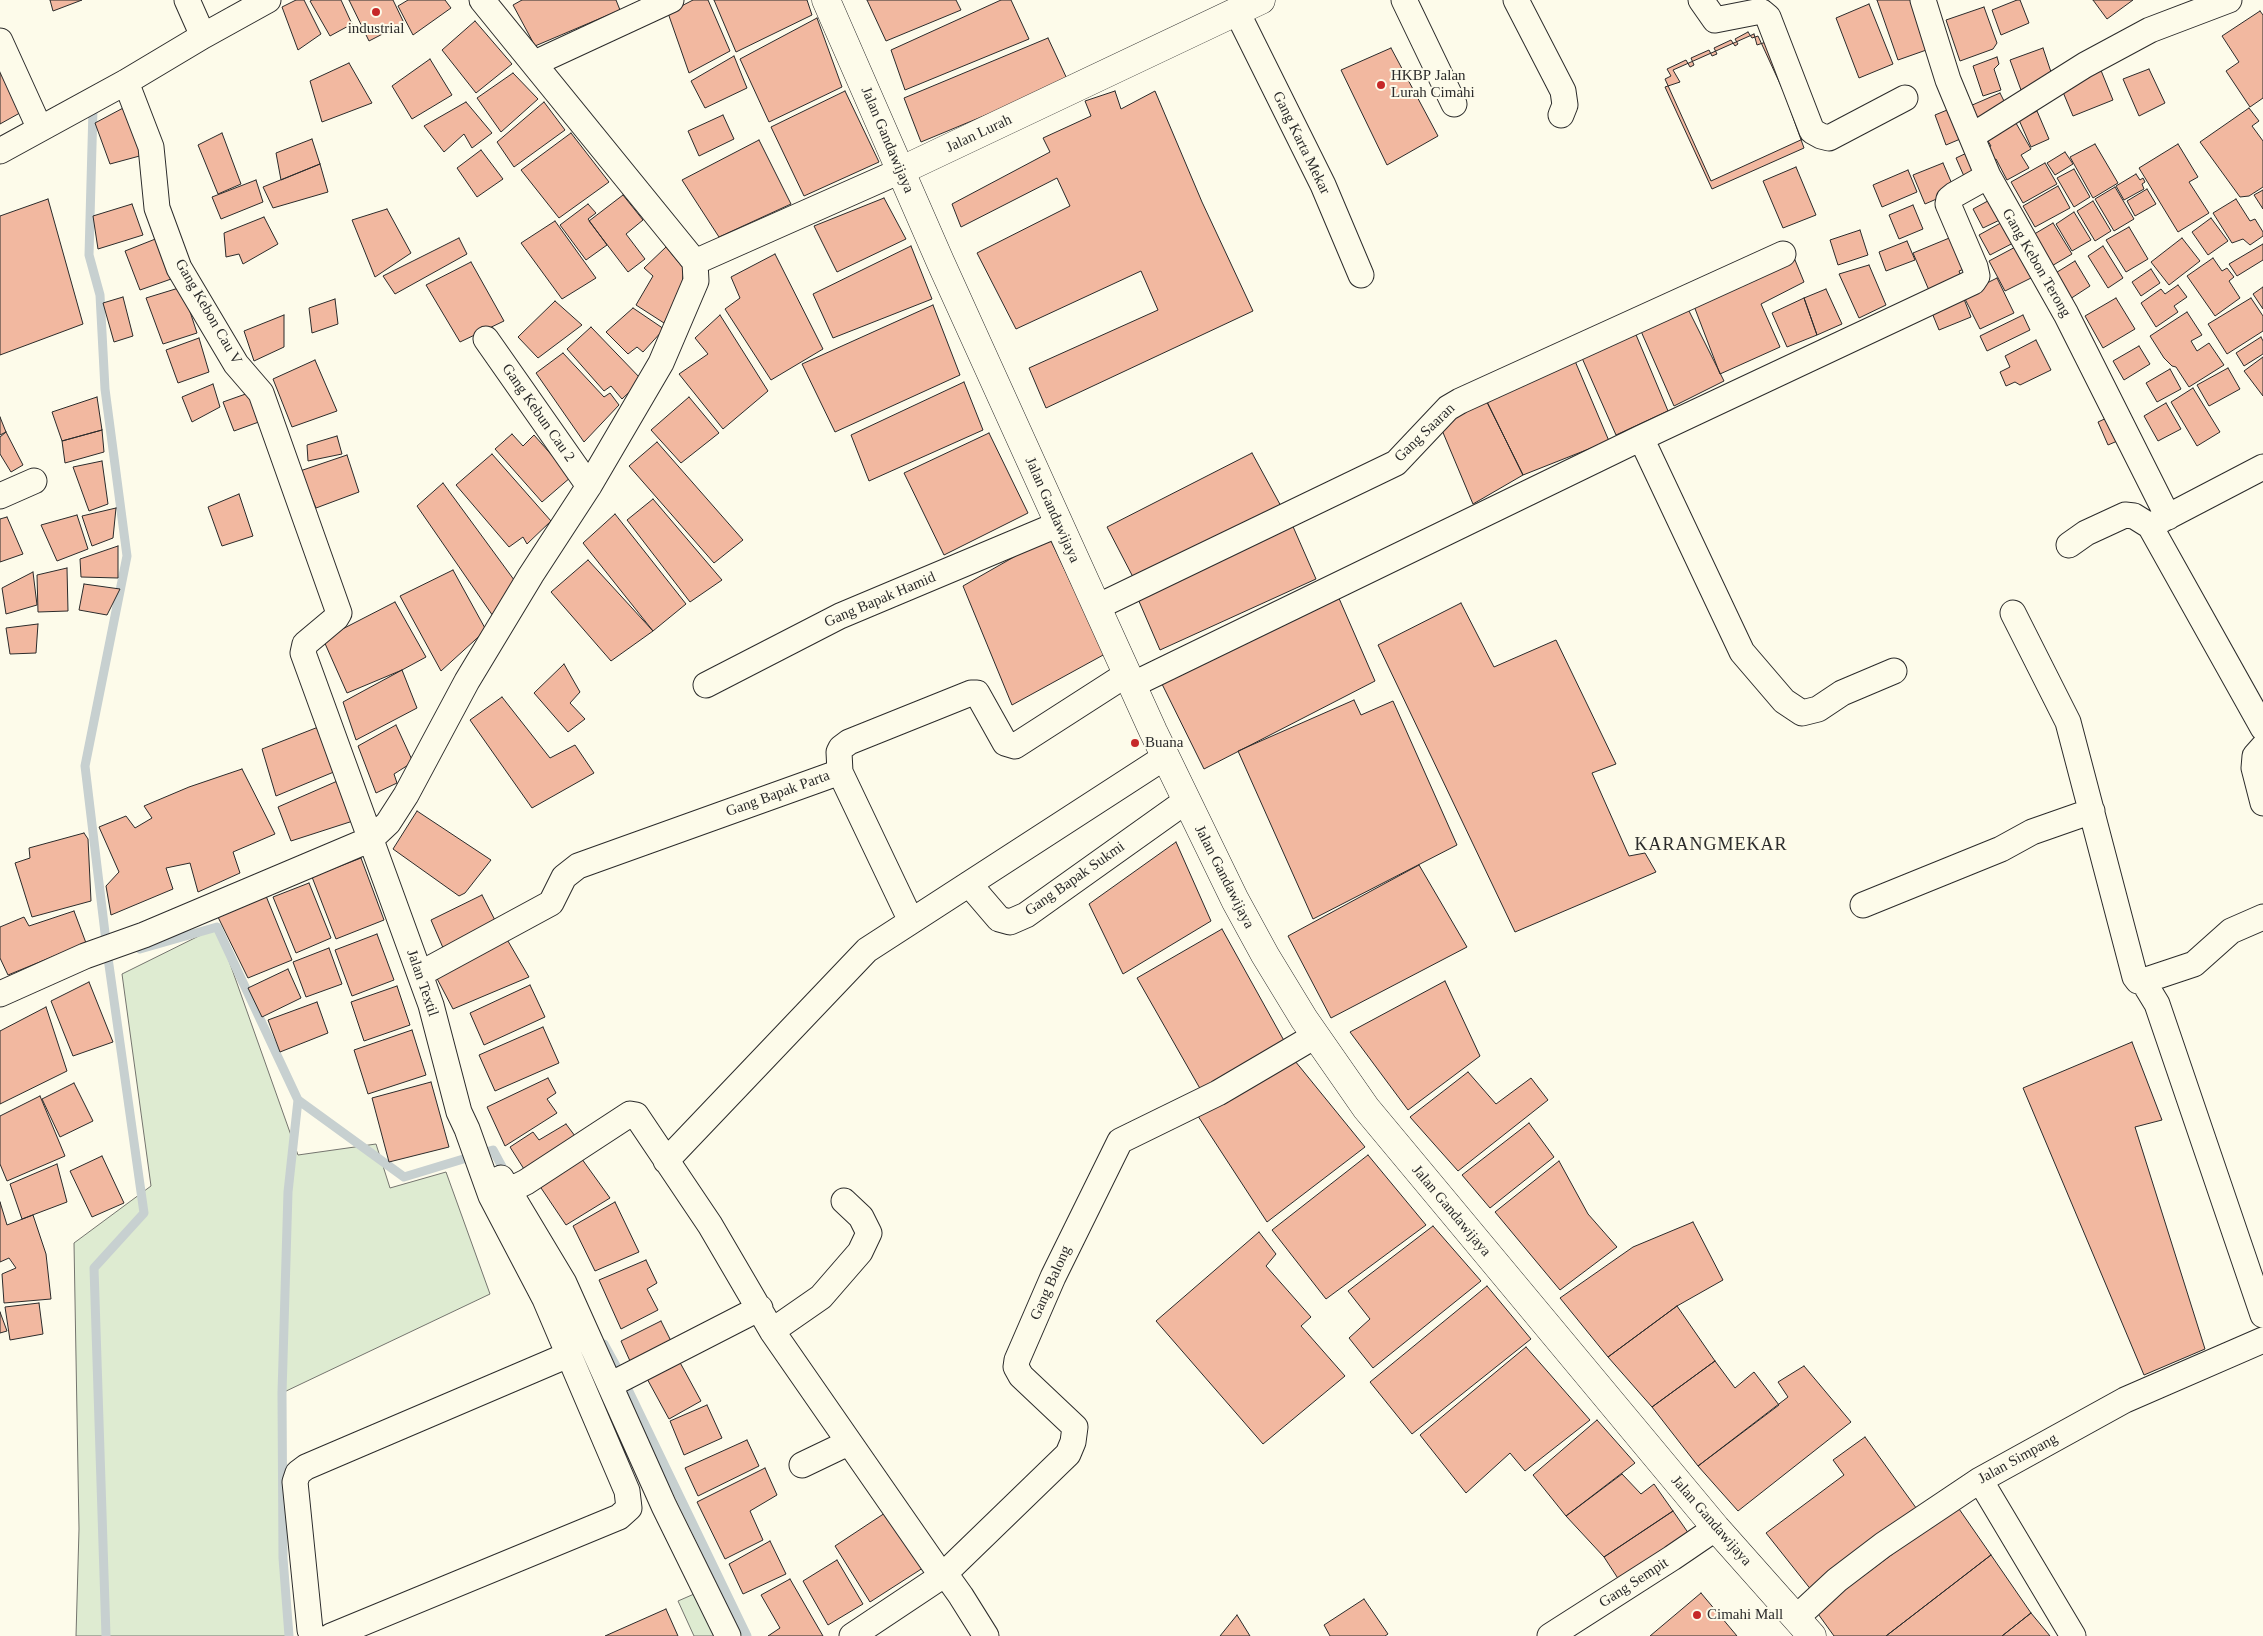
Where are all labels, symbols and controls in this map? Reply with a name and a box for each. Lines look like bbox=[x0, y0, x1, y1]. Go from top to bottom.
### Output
marker: industrial bbox=[370, 6, 382, 18]
place label: industrial bbox=[348, 20, 404, 38]
place label: HKBP Jalan Lurah Cimahi bbox=[1391, 67, 1475, 102]
marker: HKBP Jalan Lurah Cimahi bbox=[1375, 79, 1387, 91]
street label: Jalan Gandawijaya bbox=[857, 84, 917, 196]
street label: Gang Karta Mekar bbox=[1268, 89, 1334, 197]
street label: Jalan Lurah bbox=[943, 111, 1015, 157]
street label: Gang Kebon Terong bbox=[1998, 206, 2074, 320]
street label: Gang Kebon Cau V bbox=[171, 256, 245, 368]
street label: Gang Kebun Cau 2 bbox=[498, 361, 578, 465]
street label: Gang Saaran bbox=[1391, 400, 1459, 466]
street label: Jalan Gandawijaya bbox=[1021, 454, 1083, 566]
street label: Gang Bapak Hamid bbox=[822, 568, 938, 632]
place label: Buana bbox=[1145, 734, 1183, 752]
marker: Buana bbox=[1129, 737, 1141, 749]
street label: Gang Bapak Parta bbox=[724, 767, 832, 821]
street label: Jalan Gandawijaya bbox=[1190, 822, 1258, 932]
district label: KARANGMEKAR bbox=[1633, 834, 1789, 856]
street label: Gang Bapak Sukmi bbox=[1022, 838, 1128, 920]
street label: Jalan Textil bbox=[402, 947, 442, 1019]
street label: Jalan Gandawijaya bbox=[1408, 1162, 1494, 1260]
street label: Gang Balong bbox=[1027, 1243, 1075, 1323]
street label: Jalan Simpang bbox=[1975, 1430, 2061, 1488]
street label: Jalan Gandawijaya bbox=[1667, 1472, 1755, 1570]
street label: Gang Sempit bbox=[1596, 1554, 1672, 1612]
place label: Cimahi Mall bbox=[1707, 1606, 1783, 1624]
marker: Cimahi Mall bbox=[1691, 1609, 1703, 1621]

